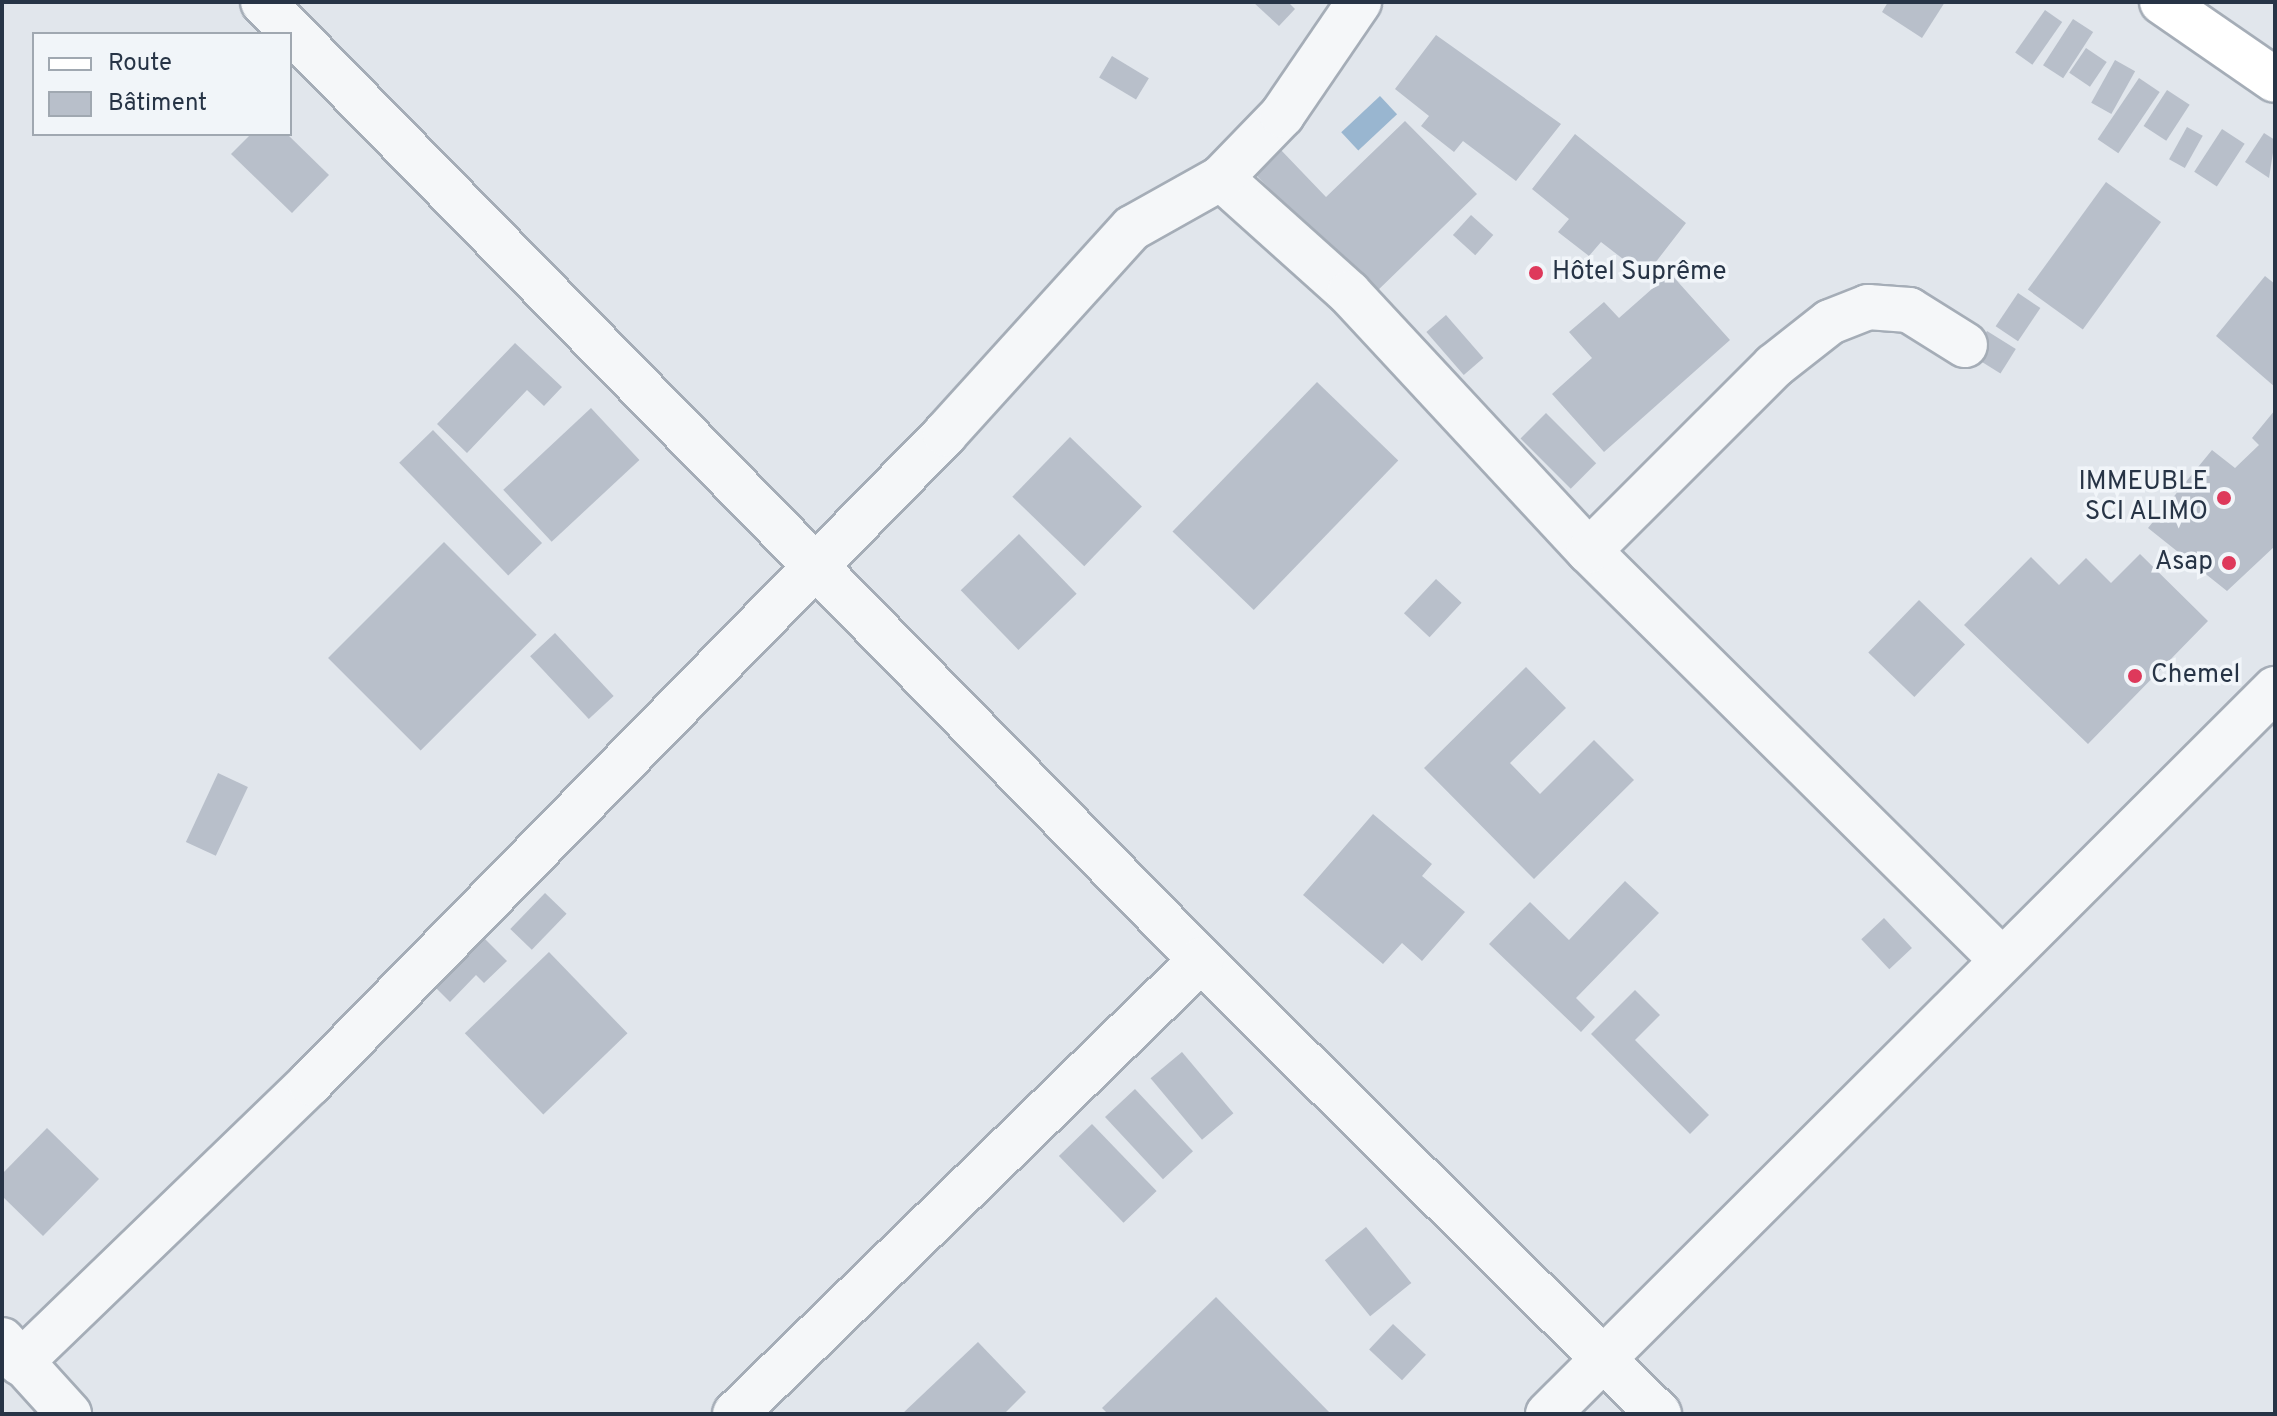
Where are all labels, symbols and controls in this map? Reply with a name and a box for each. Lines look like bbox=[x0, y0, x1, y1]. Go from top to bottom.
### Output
legend bbox=[32, 32, 292, 136]
text: Route bbox=[108, 49, 172, 79]
text: Bâtiment bbox=[108, 89, 207, 119]
place label: Hôtel Suprême bbox=[1552, 257, 1726, 289]
marker: Hôtel Suprême bbox=[1527, 264, 1545, 282]
place label: IMMEUBLE SCI ALIMO bbox=[2079, 467, 2208, 528]
marker: IMMEUBLE SCI ALIMO bbox=[2215, 489, 2233, 507]
place label: Asap bbox=[2155, 547, 2213, 579]
marker: Asap bbox=[2220, 554, 2238, 572]
place label: Chemel bbox=[2151, 660, 2240, 692]
marker: Chemel bbox=[2126, 667, 2144, 685]

